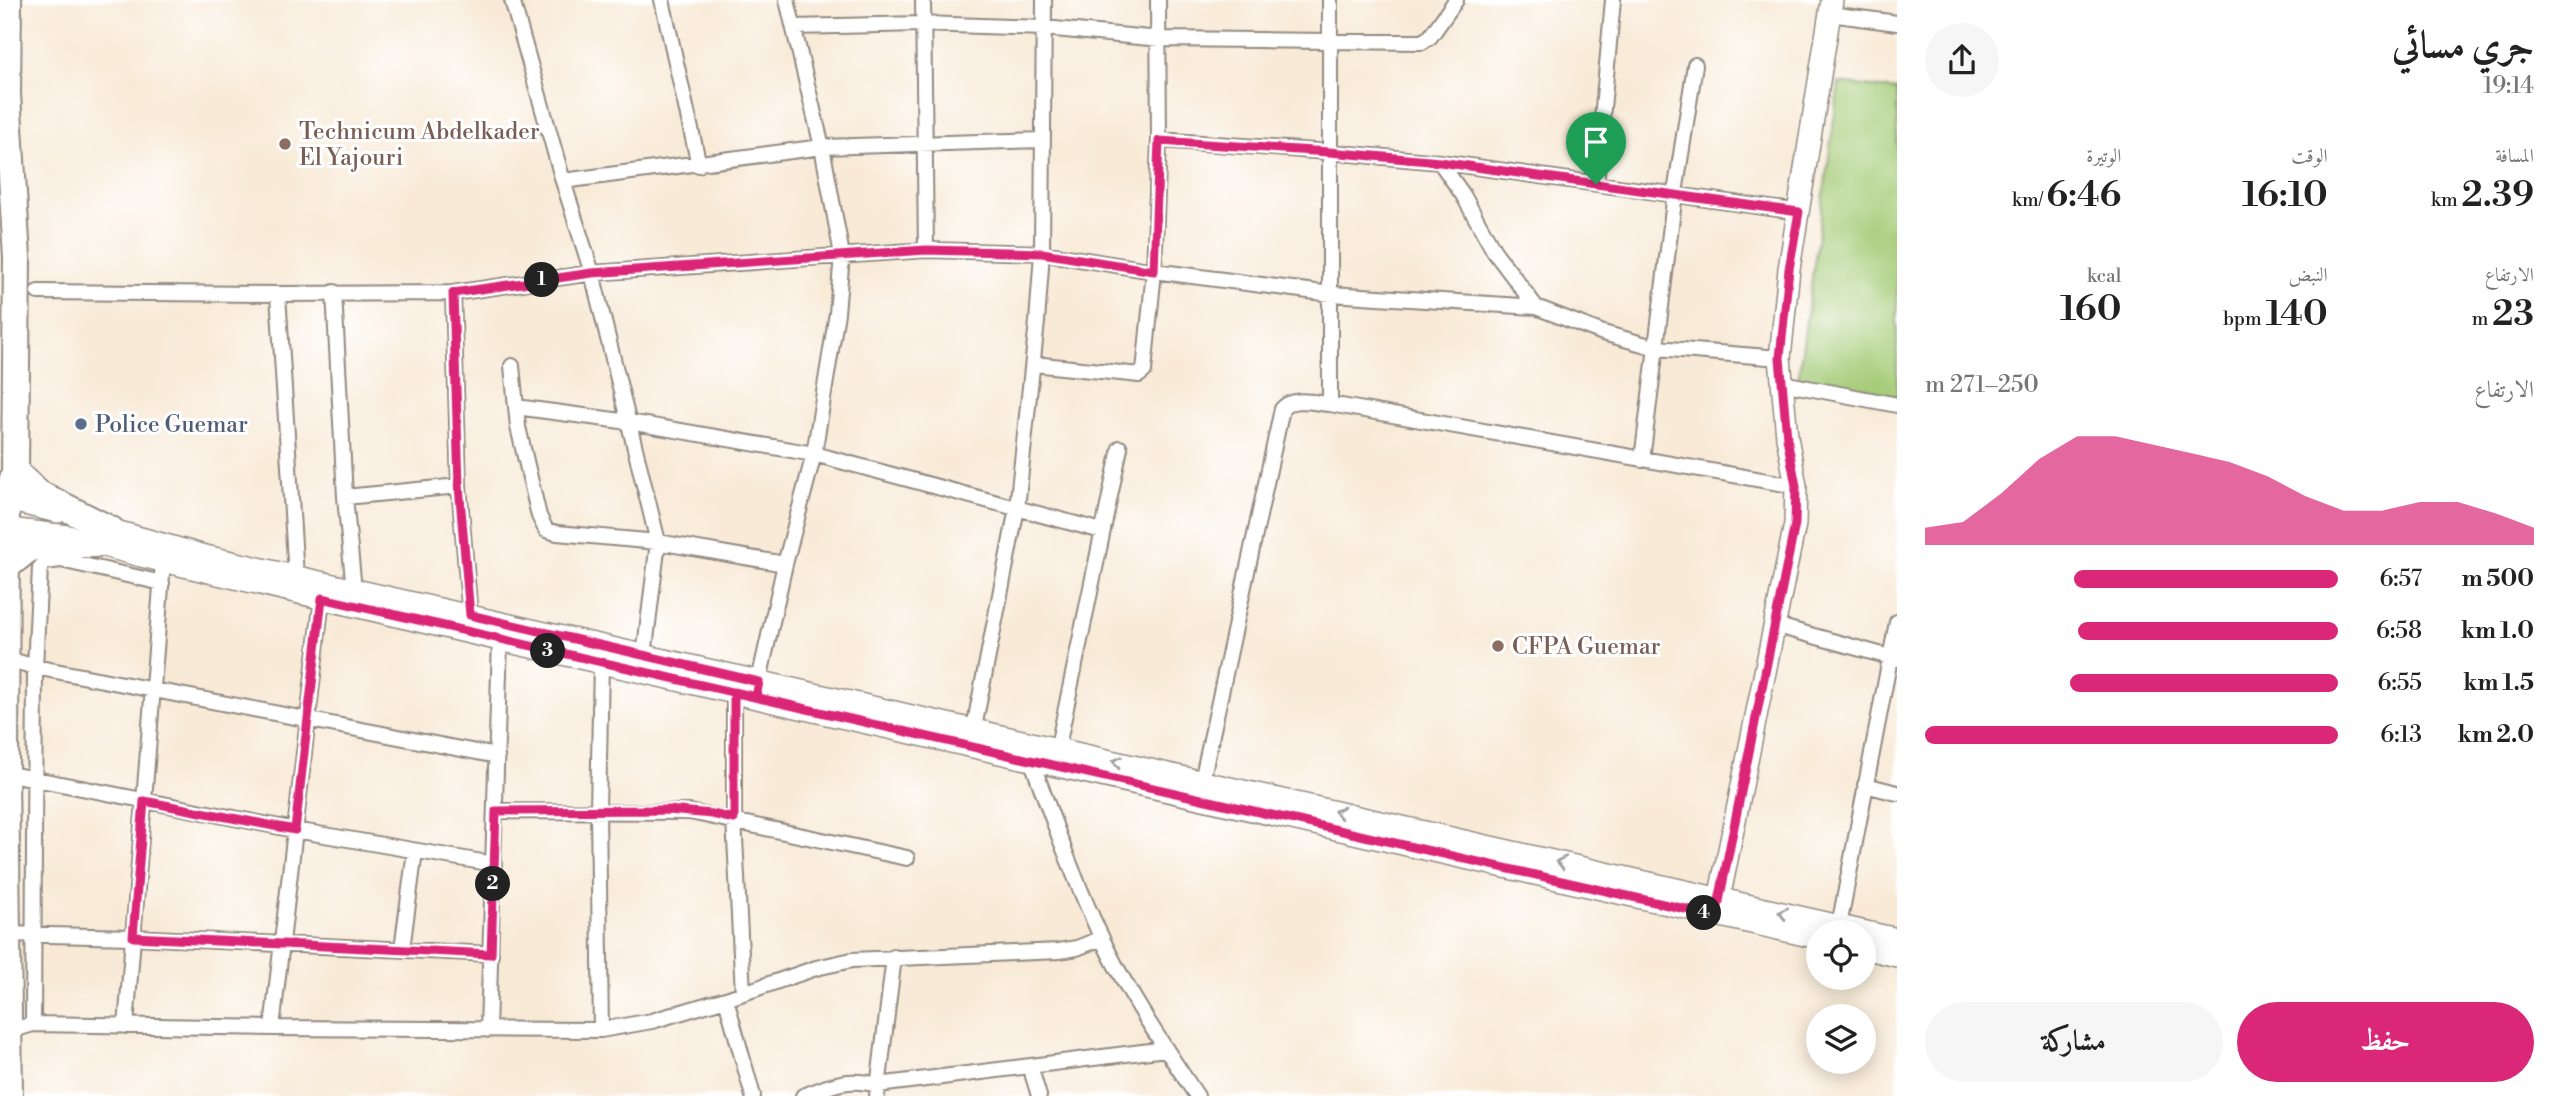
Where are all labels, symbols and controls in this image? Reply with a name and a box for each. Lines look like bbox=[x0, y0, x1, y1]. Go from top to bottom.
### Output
text: جري مسائي bbox=[2392, 22, 2534, 69]
button: share bbox=[1925, 23, 1999, 97]
text: 19:14 bbox=[2483, 72, 2534, 100]
pin bbox=[1566, 112, 1626, 184]
place label: Technicum Abdelkader El Yajouri bbox=[299, 118, 540, 172]
icon: arrive bbox=[1577, 123, 1615, 161]
marker: Technicum Abdelkader El Yajouri bbox=[277, 136, 293, 152]
text: الوتيرة bbox=[2086, 144, 2121, 168]
text: الوقت bbox=[2291, 144, 2328, 168]
text: المسافة bbox=[2495, 144, 2534, 168]
text: 6:46 bbox=[2046, 174, 2121, 217]
text: 16:10 bbox=[2242, 174, 2328, 217]
text: 2.39 bbox=[2461, 174, 2534, 217]
text: /km bbox=[2012, 188, 2046, 212]
text: km bbox=[2431, 188, 2461, 212]
pin: 1 bbox=[524, 262, 560, 298]
text: النبض bbox=[2289, 263, 2328, 287]
text: الارتفاع bbox=[2485, 263, 2534, 287]
text: kcal bbox=[2087, 264, 2121, 288]
text: 1 bbox=[537, 267, 546, 291]
text: 160 bbox=[2060, 288, 2121, 331]
text: 140 bbox=[2266, 293, 2328, 336]
text: 23 bbox=[2492, 293, 2534, 336]
text: bpm bbox=[2223, 307, 2266, 331]
text: m bbox=[2472, 307, 2492, 331]
text: 250–271 m bbox=[1925, 371, 2039, 399]
text: الارتفاع bbox=[2474, 376, 2534, 404]
place label: Police Guemar bbox=[95, 411, 248, 439]
marker: Police Guemar bbox=[73, 416, 89, 432]
text: 6:57 bbox=[2379, 565, 2422, 593]
text: 500 m bbox=[2462, 565, 2534, 593]
text: 6:58 bbox=[2376, 617, 2422, 645]
text: 1.0 km bbox=[2461, 617, 2534, 645]
place label: CFPA Guemar bbox=[1512, 633, 1661, 661]
pin: 3 bbox=[530, 634, 566, 668]
text: 3 bbox=[542, 638, 553, 662]
marker: CFPA Guemar bbox=[1490, 638, 1506, 654]
text: 6:55 bbox=[2378, 669, 2422, 697]
text: 1.5 km bbox=[2463, 669, 2534, 697]
text: 6:13 bbox=[2380, 721, 2422, 749]
text: 2.0 km bbox=[2458, 721, 2534, 749]
one-way arrow bbox=[1111, 756, 1123, 771]
one-way arrow bbox=[1333, 806, 1345, 821]
one-way arrow bbox=[1555, 856, 1567, 871]
pin: 2 bbox=[476, 866, 510, 902]
text: 2 bbox=[487, 871, 498, 895]
pin: 4 bbox=[1686, 895, 1722, 930]
text: 4 bbox=[1697, 900, 1710, 924]
one-way arrow bbox=[1777, 907, 1789, 921]
map controls bbox=[1806, 920, 1876, 1074]
button: locate bbox=[1806, 920, 1876, 990]
button: مشاركة bbox=[1925, 1002, 2223, 1082]
button: حفظ bbox=[2237, 1002, 2534, 1082]
button: layers bbox=[1806, 1004, 1876, 1074]

